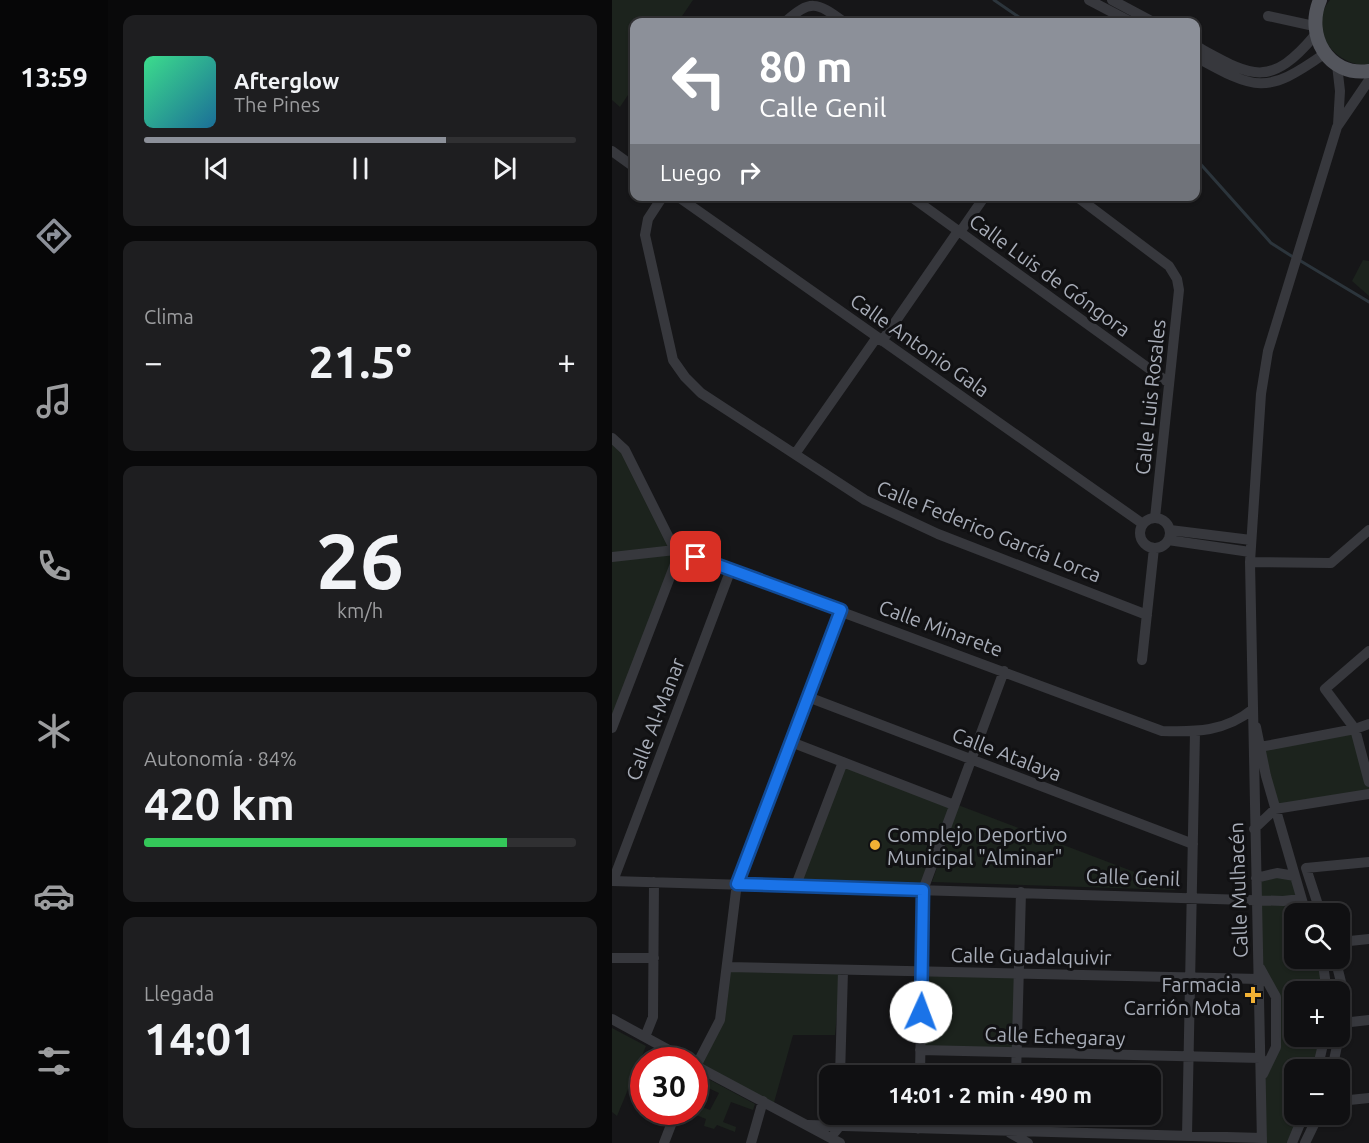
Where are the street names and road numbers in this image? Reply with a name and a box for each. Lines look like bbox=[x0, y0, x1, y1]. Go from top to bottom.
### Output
street label: Calle Luis de Góngora bbox=[965, 209, 1135, 341]
street label: Calle Antonio Gala bbox=[846, 288, 994, 402]
street label: Calle Luis Rosales bbox=[1130, 318, 1170, 476]
street label: Calle Federico García Lorca bbox=[873, 475, 1105, 587]
street label: Calle Minarete bbox=[876, 595, 1006, 661]
street label: Calle Al-Manar bbox=[621, 654, 689, 784]
street label: Calle Atalaya bbox=[949, 723, 1065, 785]
street label: Calle Mulhacén bbox=[1224, 822, 1252, 958]
street label: Calle Genil bbox=[1085, 864, 1181, 890]
street label: Calle Guadalquivir bbox=[950, 943, 1112, 969]
street label: Calle Echegaray bbox=[984, 1022, 1126, 1050]

